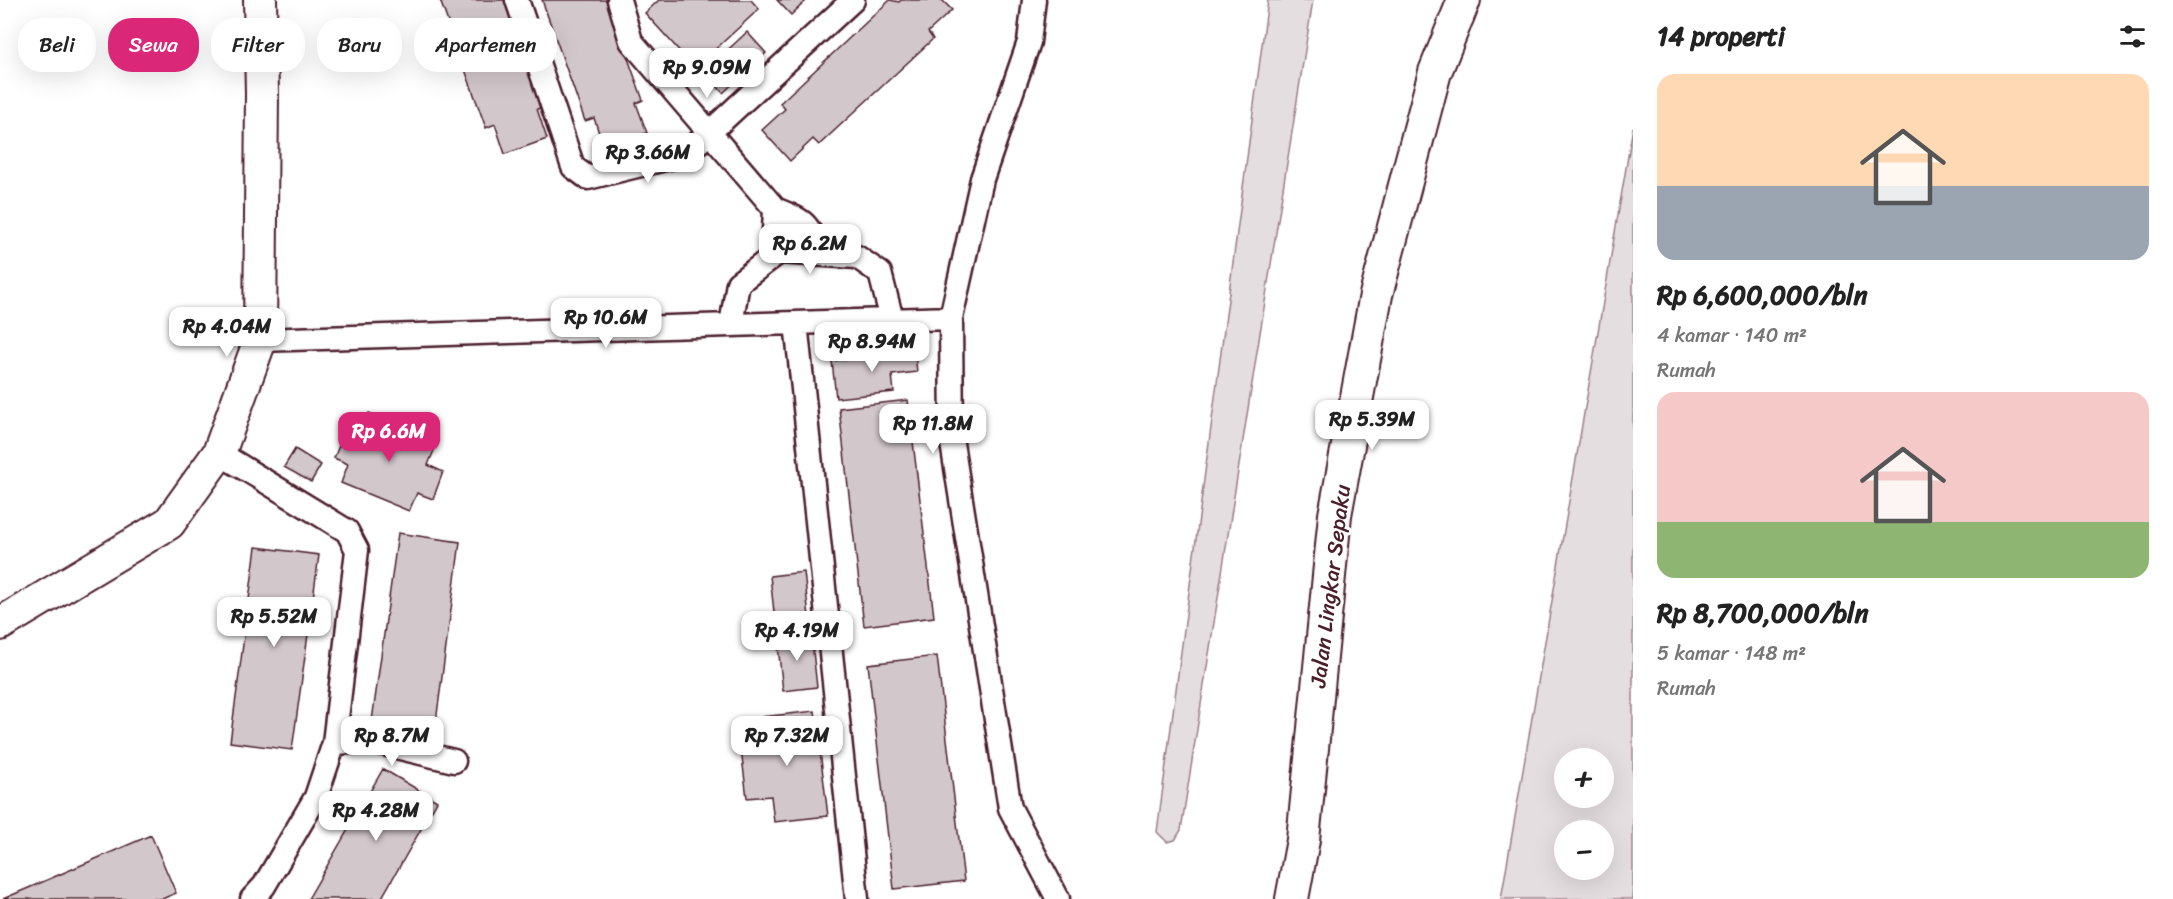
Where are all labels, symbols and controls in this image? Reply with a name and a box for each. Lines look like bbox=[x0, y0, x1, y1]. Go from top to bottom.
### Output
text: 14 properti bbox=[1657, 13, 1785, 59]
chip: Beli bbox=[18, 18, 96, 72]
chip: Sewa bbox=[108, 18, 199, 72]
chip: Filter bbox=[211, 18, 305, 72]
chip: Baru bbox=[317, 18, 402, 72]
chip: Apartemen bbox=[414, 18, 557, 72]
icon: filters bbox=[2116, 20, 2149, 53]
pin: Rp 9.09M bbox=[645, 48, 769, 99]
text: Rp 9.09M bbox=[663, 50, 751, 85]
icon: home bbox=[1849, 113, 1957, 221]
pin: Rp 3.66M bbox=[586, 133, 710, 184]
text: Rp 3.66M bbox=[606, 135, 690, 170]
pin: Rp 6.2M bbox=[755, 224, 865, 275]
text: Rp 6.2M bbox=[773, 226, 847, 261]
text: Rp 6,600,000/bln bbox=[1657, 272, 1868, 318]
pin: Rp 10.6M bbox=[544, 298, 668, 349]
text: Rp 10.6M bbox=[565, 300, 647, 335]
pin: Rp 4.04M bbox=[165, 307, 289, 358]
text: Rp 4.04M bbox=[183, 309, 271, 344]
text: 4 kamar · 140 m² bbox=[1657, 318, 1807, 353]
pin: Rp 8.94M bbox=[810, 322, 934, 373]
text: Rp 8.94M bbox=[828, 324, 916, 359]
text: Rumah bbox=[1657, 353, 1716, 388]
pin: Rp 5.39M bbox=[1310, 400, 1434, 451]
text: Rp 5.39M bbox=[1329, 402, 1415, 437]
pin: Rp 11.8M bbox=[871, 404, 995, 455]
text: Rp 11.8M bbox=[893, 406, 973, 441]
pin: Rp 6.6M bbox=[334, 412, 444, 463]
text: Rp 6.6M bbox=[352, 414, 426, 449]
icon: home bbox=[1849, 431, 1957, 539]
street label: Jalan Lingkar Sepaku bbox=[1298, 482, 1362, 691]
text: Rp 8,700,000/bln bbox=[1657, 590, 1869, 636]
pin: Rp 5.52M bbox=[212, 597, 336, 648]
text: Rp 5.52M bbox=[231, 599, 317, 634]
pin: Rp 4.19M bbox=[735, 611, 859, 662]
text: Rp 4.19M bbox=[755, 613, 839, 648]
text: 5 kamar · 148 m² bbox=[1657, 636, 1806, 671]
text: Rumah bbox=[1657, 671, 1716, 706]
pin: Rp 8.7M bbox=[337, 716, 447, 767]
pin: Rp 7.32M bbox=[725, 716, 849, 767]
text: Rp 8.7M bbox=[355, 718, 429, 753]
text: Rp 7.32M bbox=[745, 718, 829, 753]
map controls bbox=[1554, 748, 1614, 880]
button: + bbox=[1554, 748, 1614, 808]
pin: Rp 4.28M bbox=[314, 791, 438, 842]
text: Rp 4.28M bbox=[333, 793, 419, 828]
button: − bbox=[1554, 820, 1614, 880]

